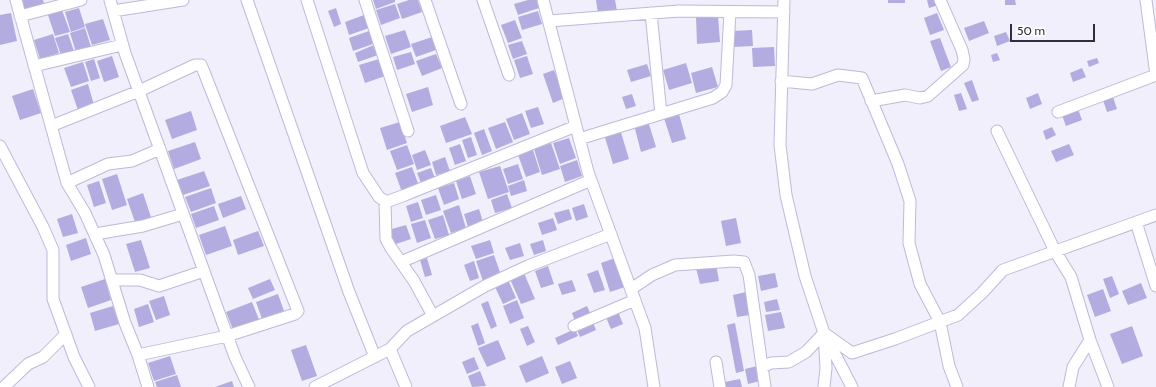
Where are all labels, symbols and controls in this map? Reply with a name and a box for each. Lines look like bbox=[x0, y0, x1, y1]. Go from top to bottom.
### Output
scale bar bbox=[1012, 16, 1097, 42]
text: 50 m bbox=[1017, 23, 1045, 38]

